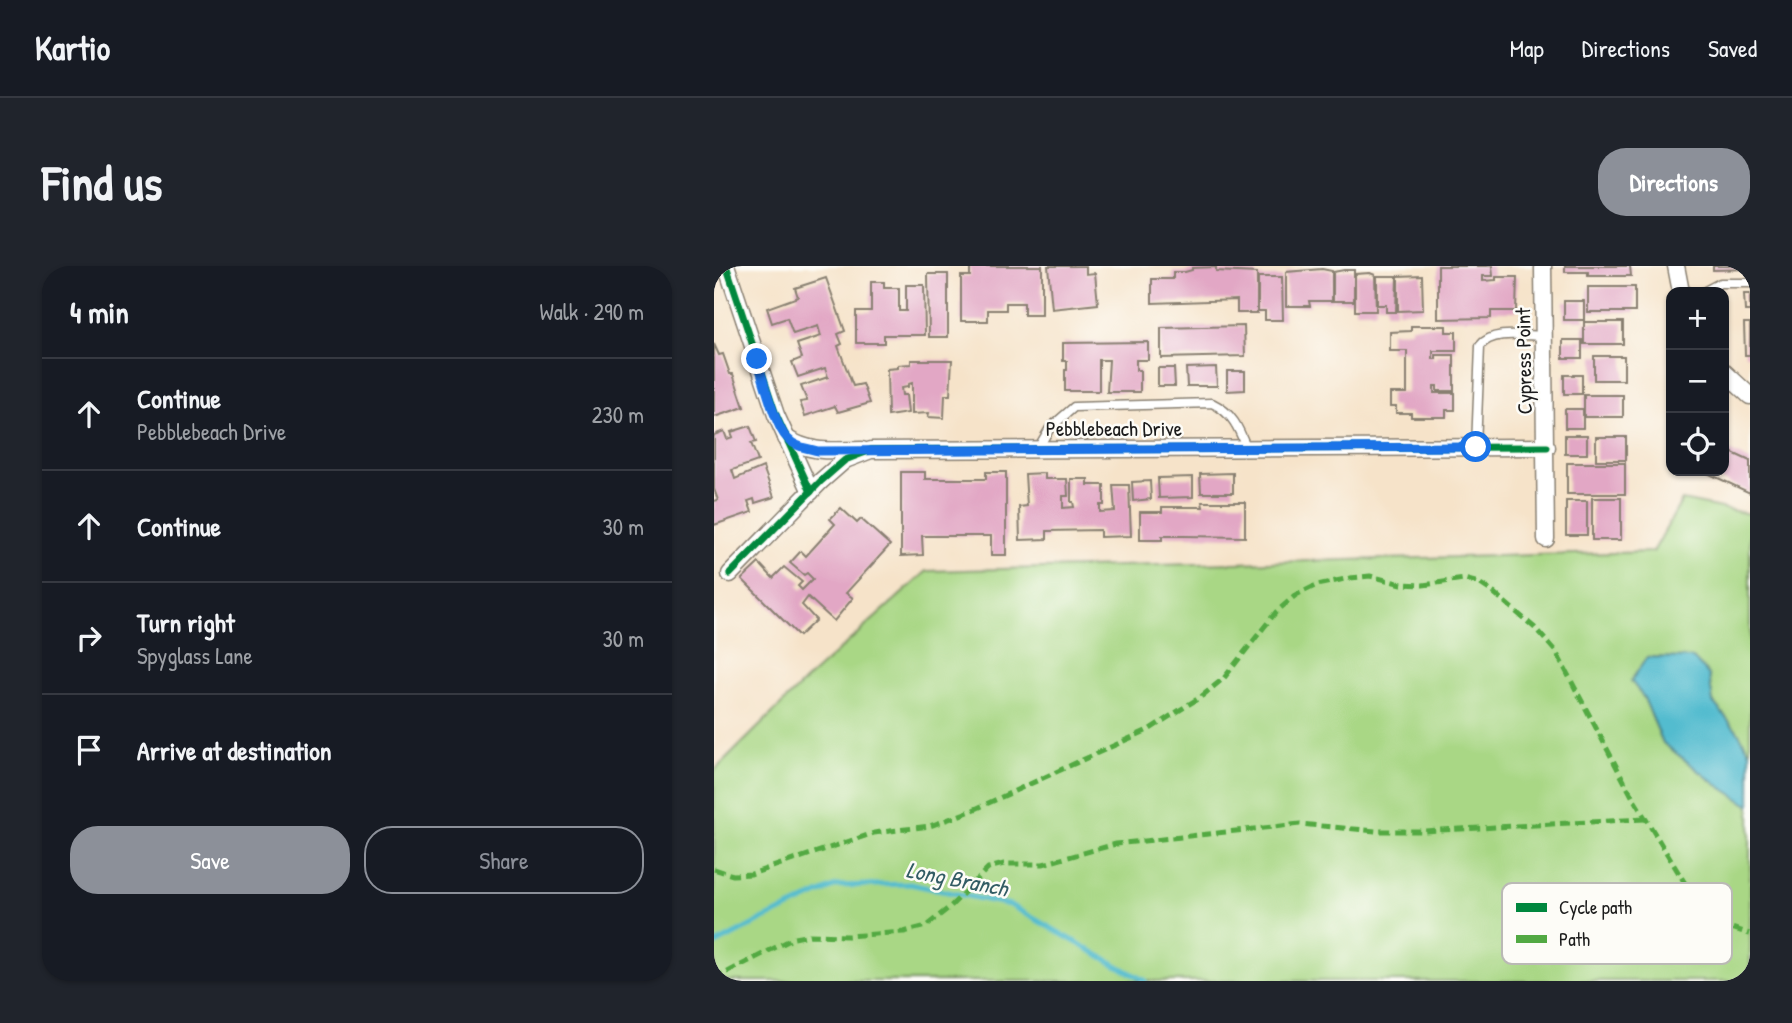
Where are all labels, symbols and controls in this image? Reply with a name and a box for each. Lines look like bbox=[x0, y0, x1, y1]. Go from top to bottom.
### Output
text: Kartio bbox=[35, 26, 110, 70]
text: Map bbox=[1510, 32, 1544, 64]
text: Directions bbox=[1582, 32, 1670, 64]
text: Saved bbox=[1708, 32, 1757, 64]
button: Directions bbox=[1598, 148, 1750, 216]
text: Find us bbox=[42, 149, 162, 215]
map controls bbox=[1666, 287, 1729, 476]
button: + bbox=[1666, 287, 1729, 350]
text: 4 min bbox=[70, 292, 129, 332]
text: Walk · 290 m bbox=[540, 296, 644, 327]
street label: Cypress Point bbox=[1508, 307, 1539, 415]
route end bbox=[741, 343, 772, 374]
button: − bbox=[1666, 350, 1729, 413]
text: Continue bbox=[137, 381, 221, 416]
icon: ahead bbox=[70, 395, 108, 433]
text: 230 m bbox=[592, 399, 644, 430]
button: locate bbox=[1666, 413, 1729, 476]
street label: Pebblebeach Drive bbox=[1046, 414, 1182, 443]
text: Pebblebeach Drive bbox=[137, 416, 286, 447]
route start bbox=[1460, 431, 1491, 462]
icon: ahead bbox=[70, 507, 108, 545]
text: Continue bbox=[137, 509, 221, 544]
text: 30 m bbox=[602, 511, 644, 542]
text: Turn right bbox=[137, 605, 235, 640]
icon: right bbox=[70, 619, 108, 657]
text: 30 m bbox=[602, 623, 644, 654]
text: Spyglass Lane bbox=[137, 640, 253, 671]
icon: arrive bbox=[70, 731, 108, 769]
text: Arrive at destination bbox=[137, 733, 332, 768]
button: Save bbox=[70, 826, 350, 894]
button: Share bbox=[364, 826, 644, 894]
water label: Long Branch bbox=[904, 854, 1012, 905]
legend bbox=[1502, 883, 1732, 964]
text: Cycle path bbox=[1559, 894, 1632, 920]
text: Path bbox=[1559, 926, 1590, 952]

